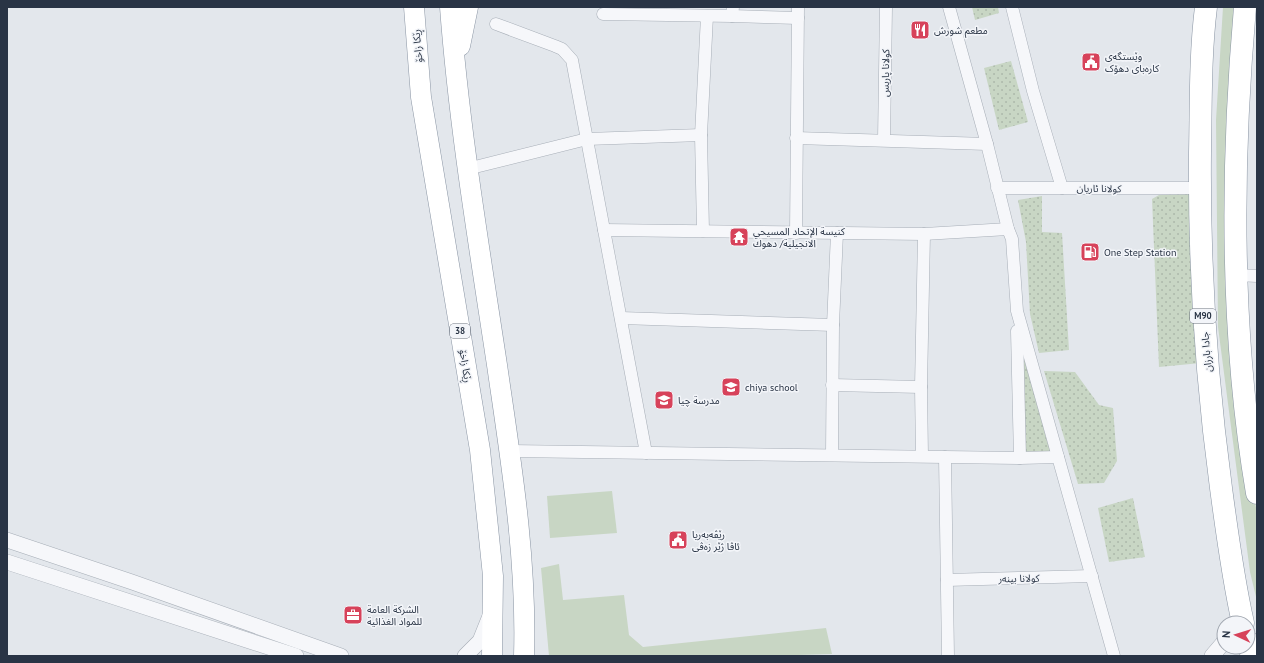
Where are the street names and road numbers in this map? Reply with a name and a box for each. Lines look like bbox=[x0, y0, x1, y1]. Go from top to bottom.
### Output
street label: ڕێکا زاخۆ bbox=[410, 28, 428, 63]
street label: كولانا پاریس bbox=[879, 48, 893, 97]
street label: كولانا ئاريان bbox=[1077, 182, 1122, 195]
road number: M90 bbox=[1190, 309, 1216, 323]
road number: 38 bbox=[450, 324, 470, 338]
street label: جادا بارزان bbox=[1198, 331, 1215, 373]
street label: ڕێکا زاخۆ bbox=[454, 349, 475, 384]
street label: كولانا بینه‌ر bbox=[997, 572, 1041, 585]

